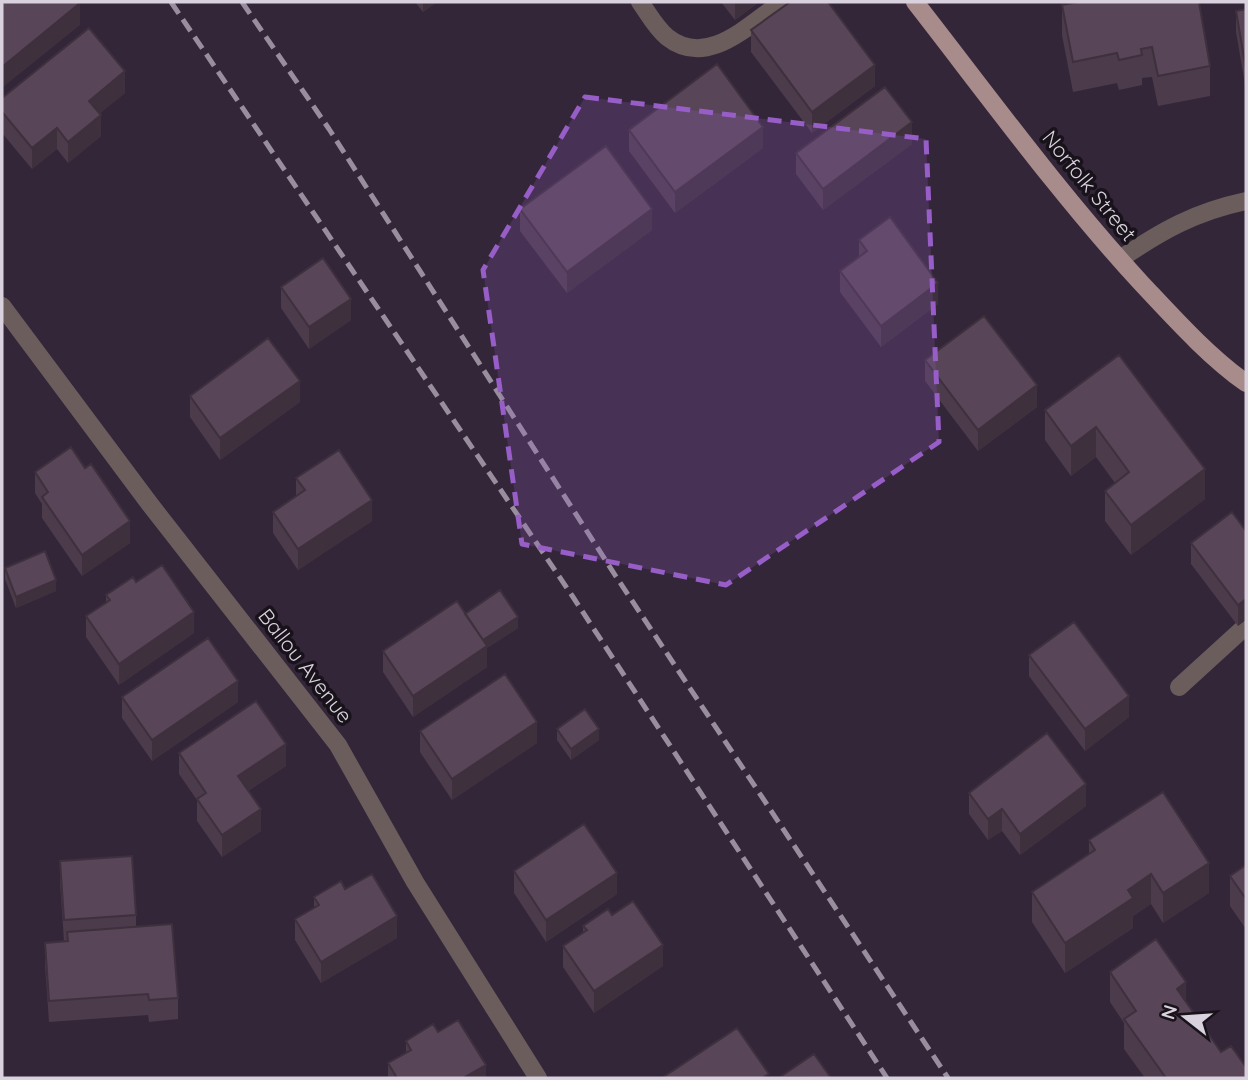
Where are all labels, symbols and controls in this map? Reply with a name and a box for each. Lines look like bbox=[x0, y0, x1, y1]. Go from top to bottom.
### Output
street label: Norfolk Street bbox=[1037, 125, 1142, 246]
street label: Ballou Avenue bbox=[253, 603, 359, 728]
north arrow bbox=[1150, 982, 1220, 1052]
text: N bbox=[1155, 1002, 1182, 1022]

